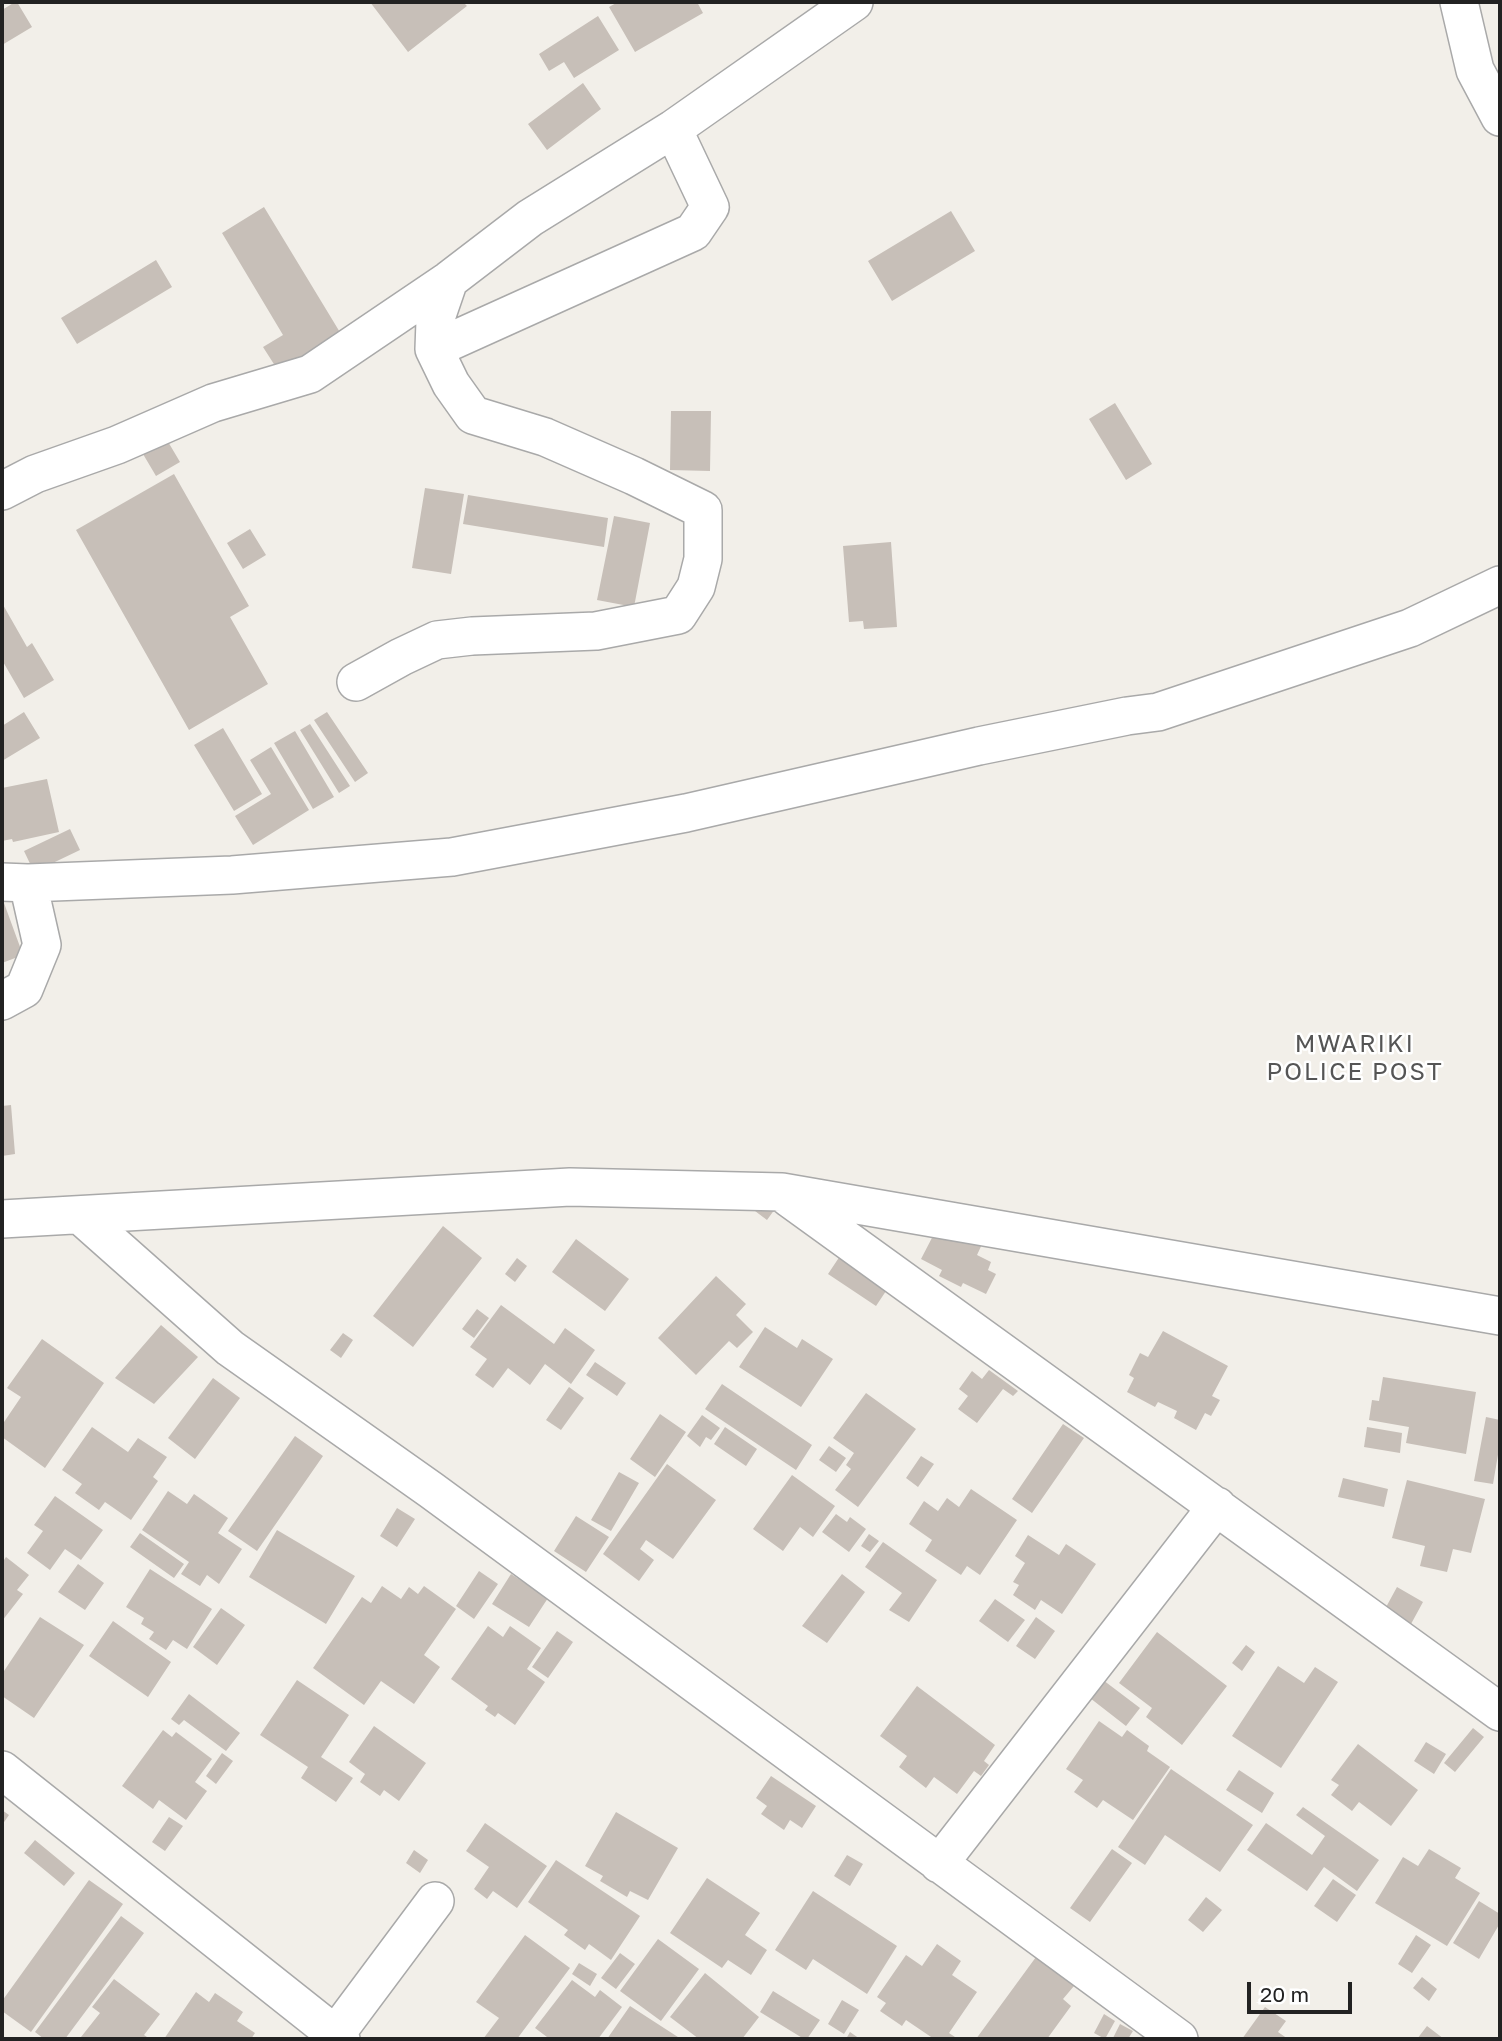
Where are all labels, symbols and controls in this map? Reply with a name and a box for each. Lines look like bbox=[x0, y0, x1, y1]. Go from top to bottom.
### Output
district label: MWARIKI POLICE POST bbox=[1268, 1030, 1442, 1086]
scale bar bbox=[1250, 1968, 1355, 2012]
text: 20 m bbox=[1260, 1981, 1309, 2007]

